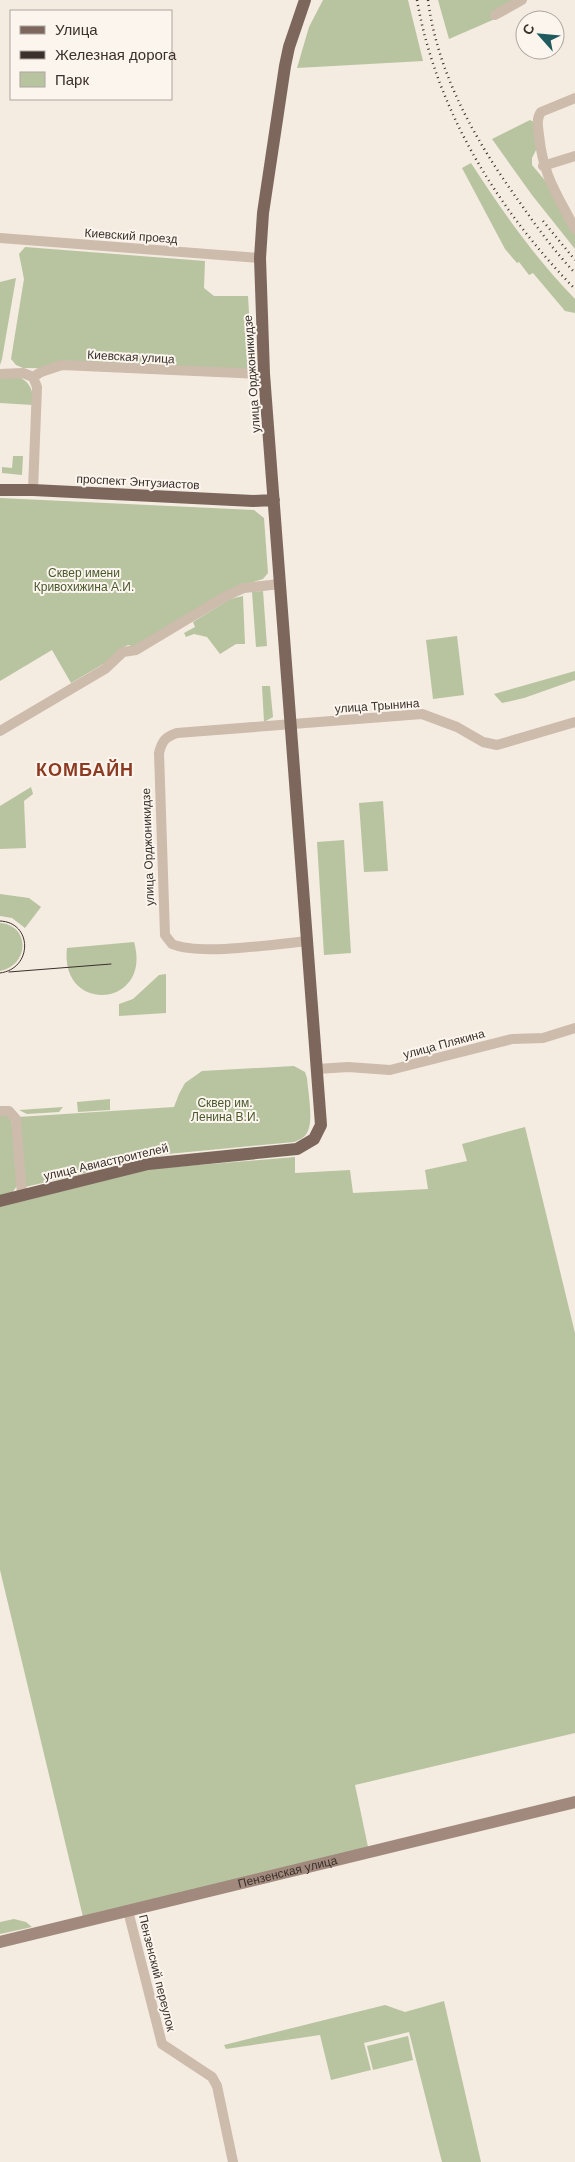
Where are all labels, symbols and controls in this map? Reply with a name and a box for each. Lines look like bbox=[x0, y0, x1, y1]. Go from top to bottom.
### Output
legend bbox=[10, 10, 172, 100]
north arrow bbox=[515, 10, 565, 60]
text: Улица bbox=[55, 21, 98, 38]
text: С bbox=[519, 21, 538, 37]
text: Железная дорога bbox=[55, 46, 177, 63]
text: Парк bbox=[55, 71, 89, 88]
street label: Киевский проезд bbox=[84, 226, 178, 246]
street label: улица Орджоникидзе bbox=[241, 314, 263, 433]
street label: Киевская улица bbox=[87, 348, 175, 366]
street label: проспект Энтузиастов bbox=[76, 472, 200, 492]
park label: Сквер имени Кривохижина А.И. bbox=[34, 566, 134, 594]
street label: улица Трынина bbox=[334, 696, 420, 716]
district label: КОМБАЙН bbox=[36, 759, 134, 780]
street label: улица Орджоникидзе bbox=[139, 787, 157, 906]
street label: улица Плякина bbox=[402, 1026, 487, 1062]
park label: Сквер им. Ленина В.И. bbox=[191, 1096, 259, 1124]
street label: улица Авиастроителей bbox=[42, 1141, 170, 1183]
street label: Пензенская улица bbox=[237, 1853, 339, 1891]
street label: Пензенский переулок bbox=[136, 1913, 178, 2034]

